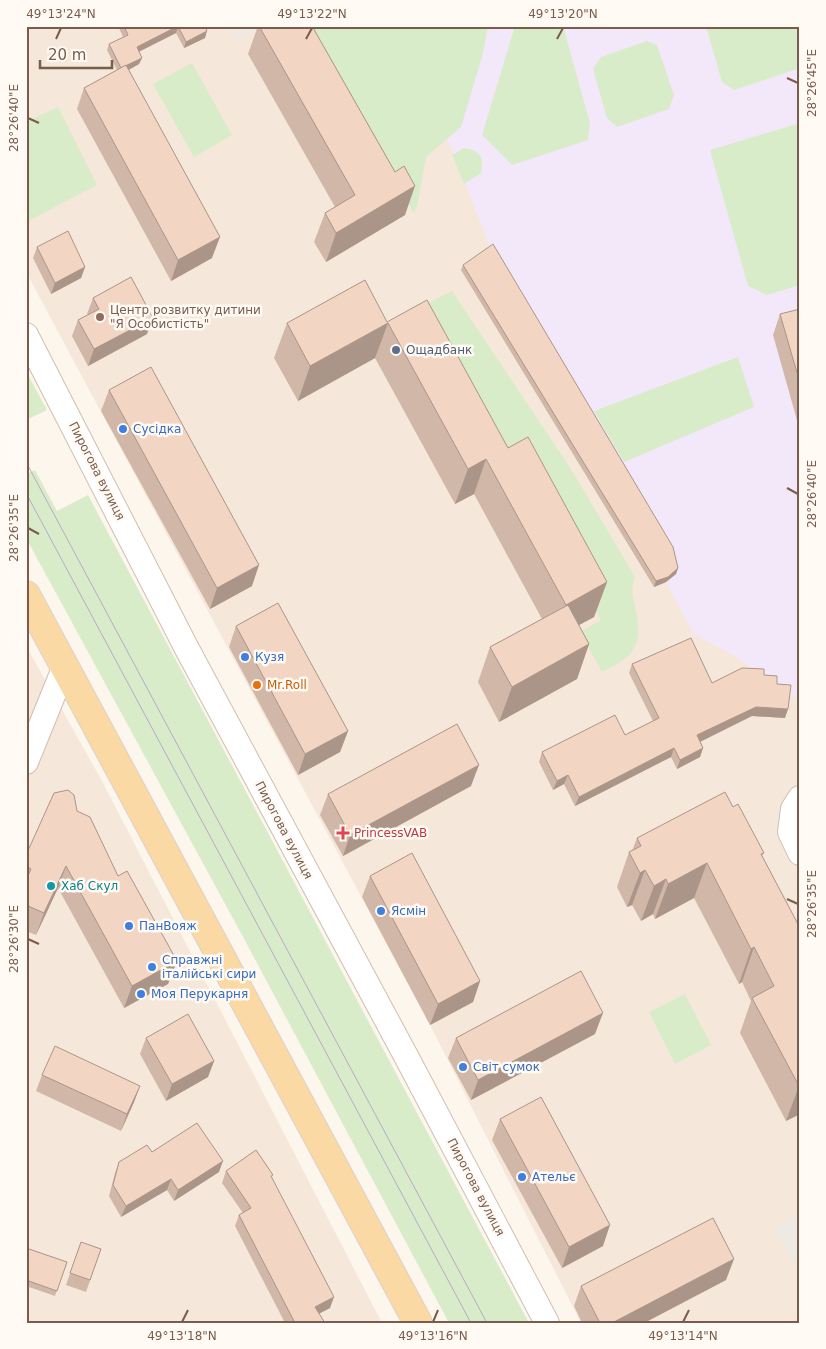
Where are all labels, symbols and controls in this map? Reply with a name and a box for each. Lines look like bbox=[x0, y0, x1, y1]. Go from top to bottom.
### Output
text: 49°13'24"N bbox=[26, 7, 96, 21]
text: 49°13'22"N bbox=[277, 7, 347, 21]
text: 49°13'20"N bbox=[528, 7, 598, 21]
scale bar bbox=[40, 38, 112, 70]
text: 20 m bbox=[48, 46, 86, 64]
text: 28°26'45"E bbox=[805, 49, 819, 117]
text: 28°26'40"E bbox=[7, 84, 21, 152]
place label: Центр розвитку дитини "Я Особистість" bbox=[110, 303, 261, 331]
marker: Центр розвитку дитини "Я Особистість" bbox=[94, 311, 106, 323]
place label: Ощадбанк bbox=[406, 343, 472, 357]
marker: Ощадбанк bbox=[390, 344, 402, 356]
street label: Пирогова вулиця bbox=[66, 419, 128, 523]
place label: Сусідка bbox=[133, 422, 181, 436]
marker: Сусідка bbox=[117, 423, 129, 435]
text: 28°26'40"E bbox=[805, 460, 819, 528]
text: 28°26'35"E bbox=[7, 494, 21, 562]
place label: Кузя bbox=[255, 650, 284, 664]
marker: Кузя bbox=[239, 651, 251, 663]
place label: Mr.Roll bbox=[267, 678, 307, 692]
marker: Mr.Roll bbox=[251, 679, 263, 691]
street label: Пирогова вулиця bbox=[252, 779, 316, 881]
marker: PrincessVAB bbox=[336, 826, 350, 840]
place label: PrincessVAB bbox=[354, 826, 427, 840]
text: 28°26'35"E bbox=[805, 870, 819, 938]
place label: Хаб Скул bbox=[61, 879, 118, 893]
marker: Хаб Скул bbox=[45, 880, 57, 892]
place label: Ясмін bbox=[391, 904, 426, 918]
text: 28°26'30"E bbox=[7, 905, 21, 973]
marker: Ясмін bbox=[375, 905, 387, 917]
place label: ПанВояж bbox=[139, 919, 197, 933]
marker: ПанВояж bbox=[123, 920, 135, 932]
place label: Справжні італійські сири bbox=[162, 953, 256, 981]
marker: Справжні італійські сири bbox=[146, 961, 158, 973]
place label: Моя Перукарня bbox=[151, 987, 248, 1001]
marker: Моя Перукарня bbox=[135, 988, 147, 1000]
place label: Світ сумок bbox=[473, 1060, 540, 1074]
marker: Світ сумок bbox=[457, 1061, 469, 1073]
street label: Пирогова вулиця bbox=[444, 1136, 508, 1238]
place label: Ательє bbox=[532, 1170, 576, 1184]
marker: Ательє bbox=[516, 1171, 528, 1183]
text: 49°13'18"N bbox=[147, 1329, 217, 1343]
text: 49°13'16"N bbox=[398, 1329, 468, 1343]
text: 49°13'14"N bbox=[648, 1329, 718, 1343]

